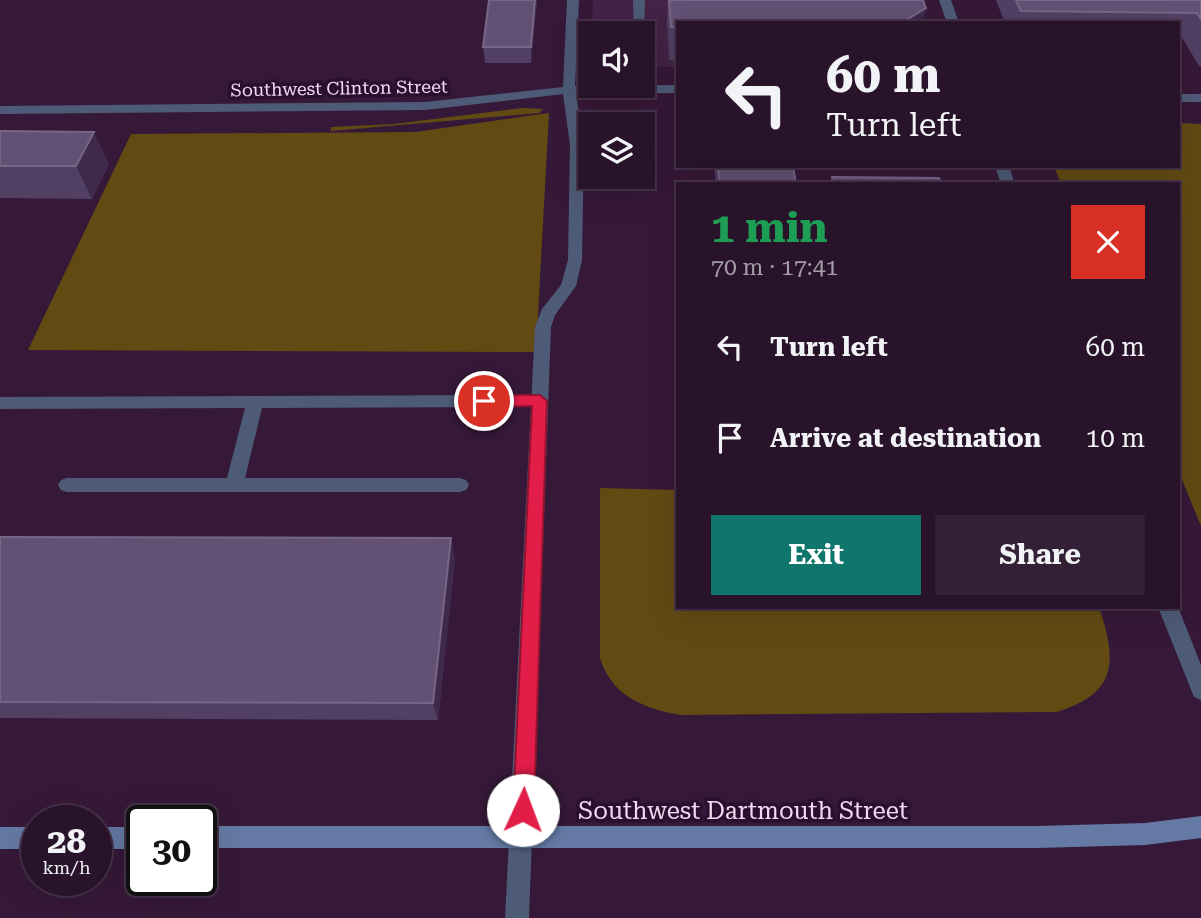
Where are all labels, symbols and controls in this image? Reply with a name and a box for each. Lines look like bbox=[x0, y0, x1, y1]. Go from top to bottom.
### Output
map controls bbox=[578, 21, 655, 189]
button: sound bbox=[578, 21, 655, 98]
text: 60 m bbox=[826, 47, 941, 104]
icon: left bbox=[711, 49, 802, 140]
street label: Southwest Clinton Street bbox=[230, 76, 448, 100]
text: Turn left bbox=[826, 106, 961, 144]
button: layers bbox=[578, 112, 655, 189]
text: 1 min bbox=[711, 203, 828, 252]
button: close bbox=[1071, 205, 1145, 279]
text: 70 m · 17:41 bbox=[711, 254, 838, 281]
icon: left bbox=[711, 328, 749, 366]
text: Turn left bbox=[770, 332, 888, 362]
text: 60 m bbox=[1086, 332, 1145, 362]
pin bbox=[454, 371, 514, 431]
icon: arrive bbox=[465, 382, 503, 420]
icon: arrive bbox=[711, 419, 749, 457]
text: Arrive at destination bbox=[770, 423, 1041, 453]
text: 10 m bbox=[1086, 423, 1145, 453]
button: Exit bbox=[711, 515, 921, 595]
button: Share bbox=[935, 515, 1145, 595]
position arrow bbox=[486, 773, 560, 847]
street label: Southwest Dartmouth Street bbox=[578, 797, 908, 825]
speed limit sign: 30 bbox=[126, 805, 217, 896]
text: 28 bbox=[47, 821, 86, 862]
text: km/h bbox=[42, 857, 91, 878]

